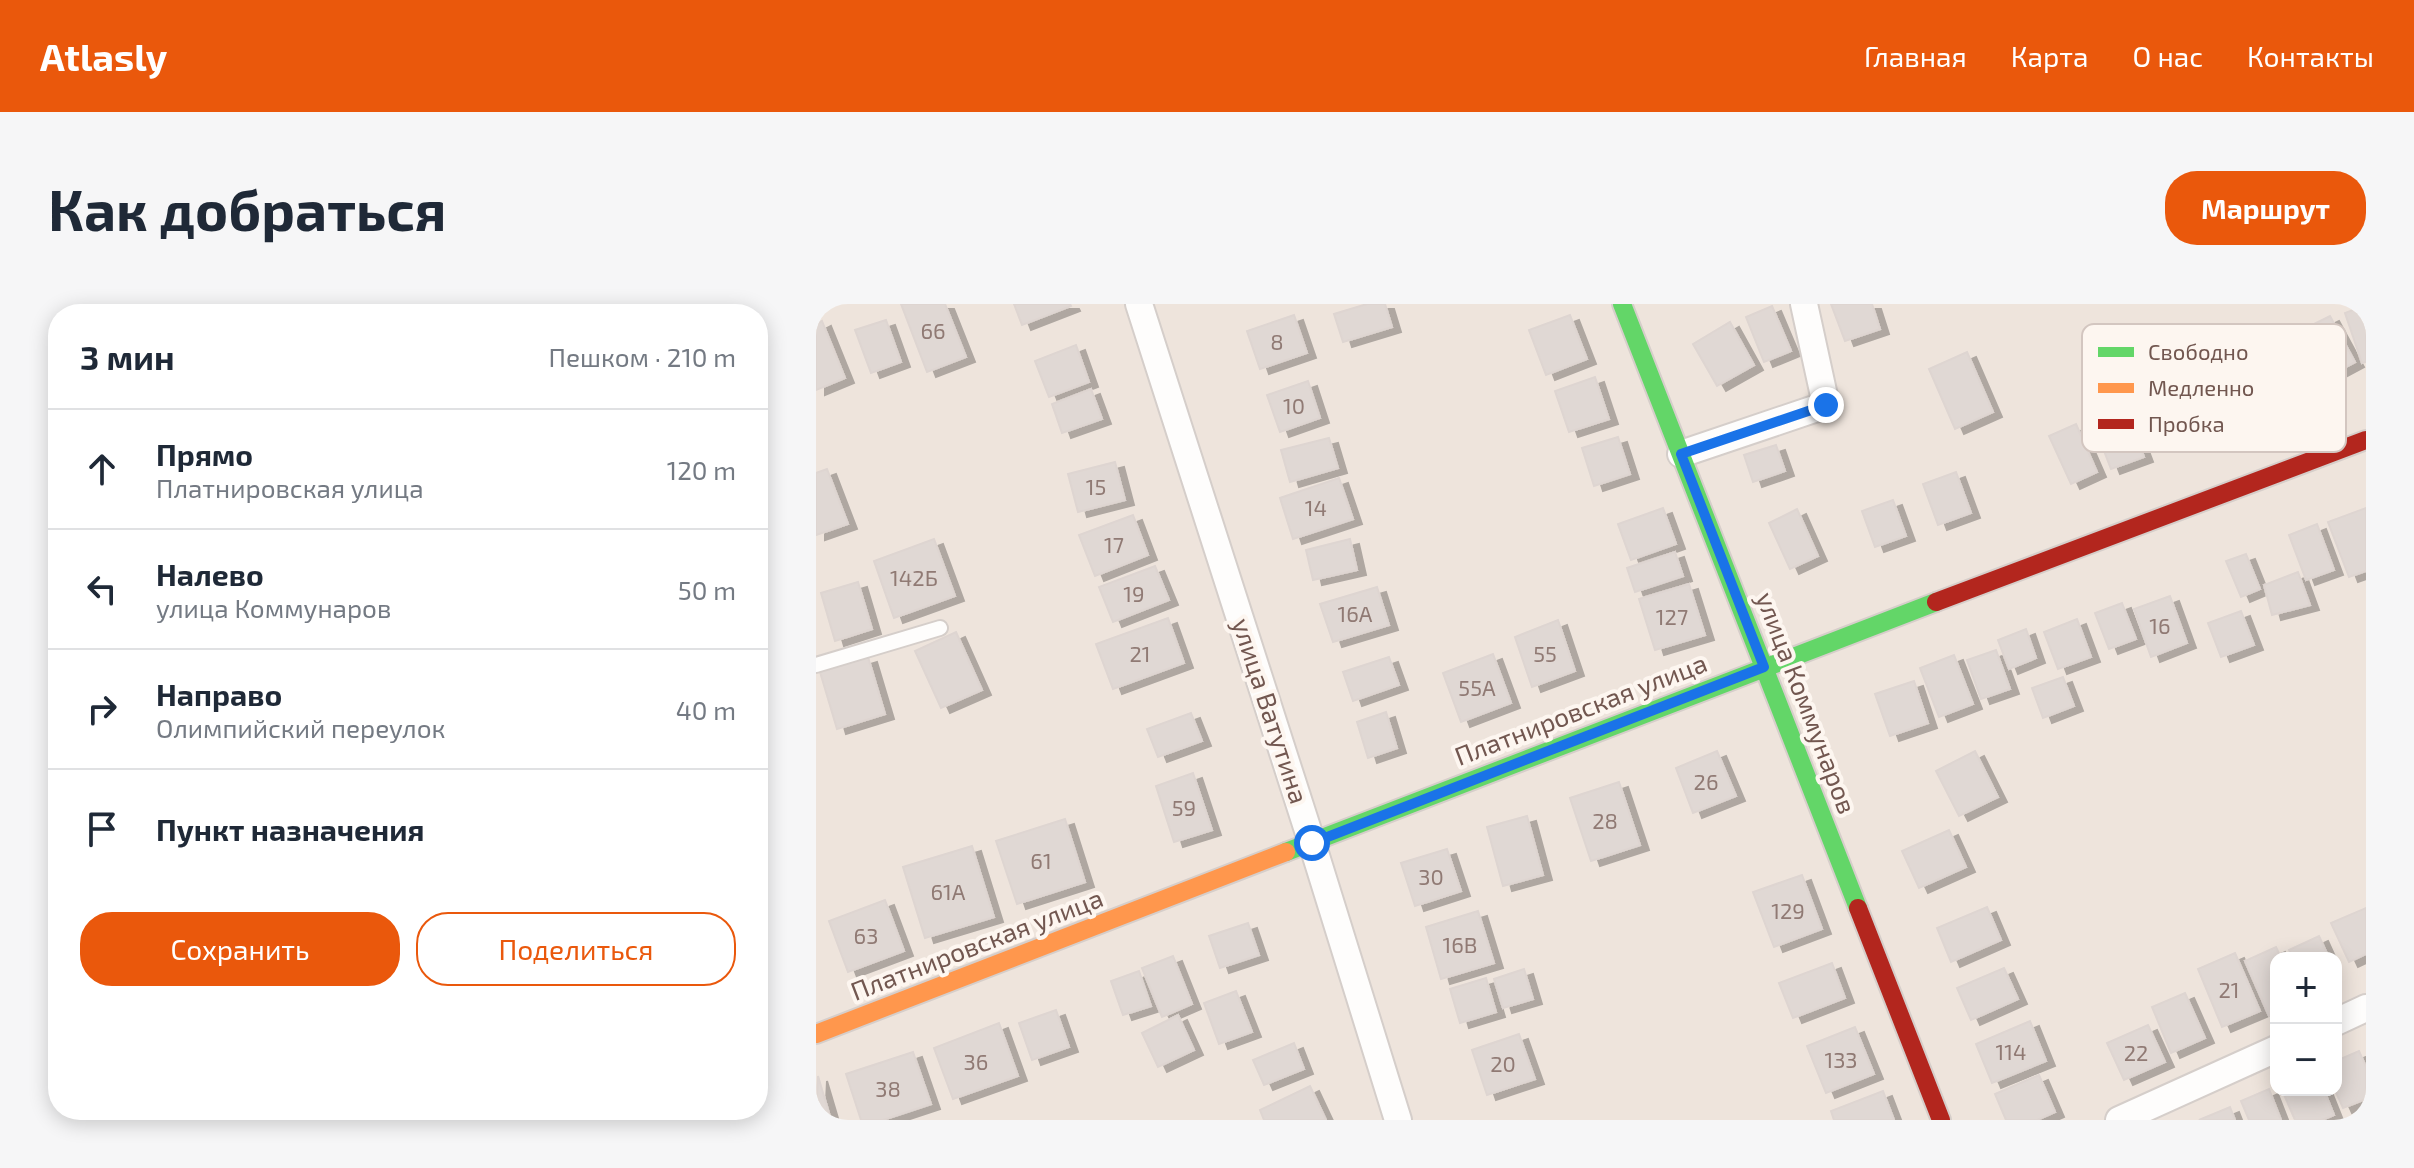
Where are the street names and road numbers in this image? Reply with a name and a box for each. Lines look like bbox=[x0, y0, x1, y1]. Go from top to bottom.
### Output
street label: улица Коммунаров bbox=[1750, 587, 1864, 818]
street label: улица Ватутина bbox=[1226, 614, 1316, 807]
street label: Платнировская улица bbox=[1450, 646, 1711, 772]
street label: Платнировская улица bbox=[846, 881, 1107, 1007]

